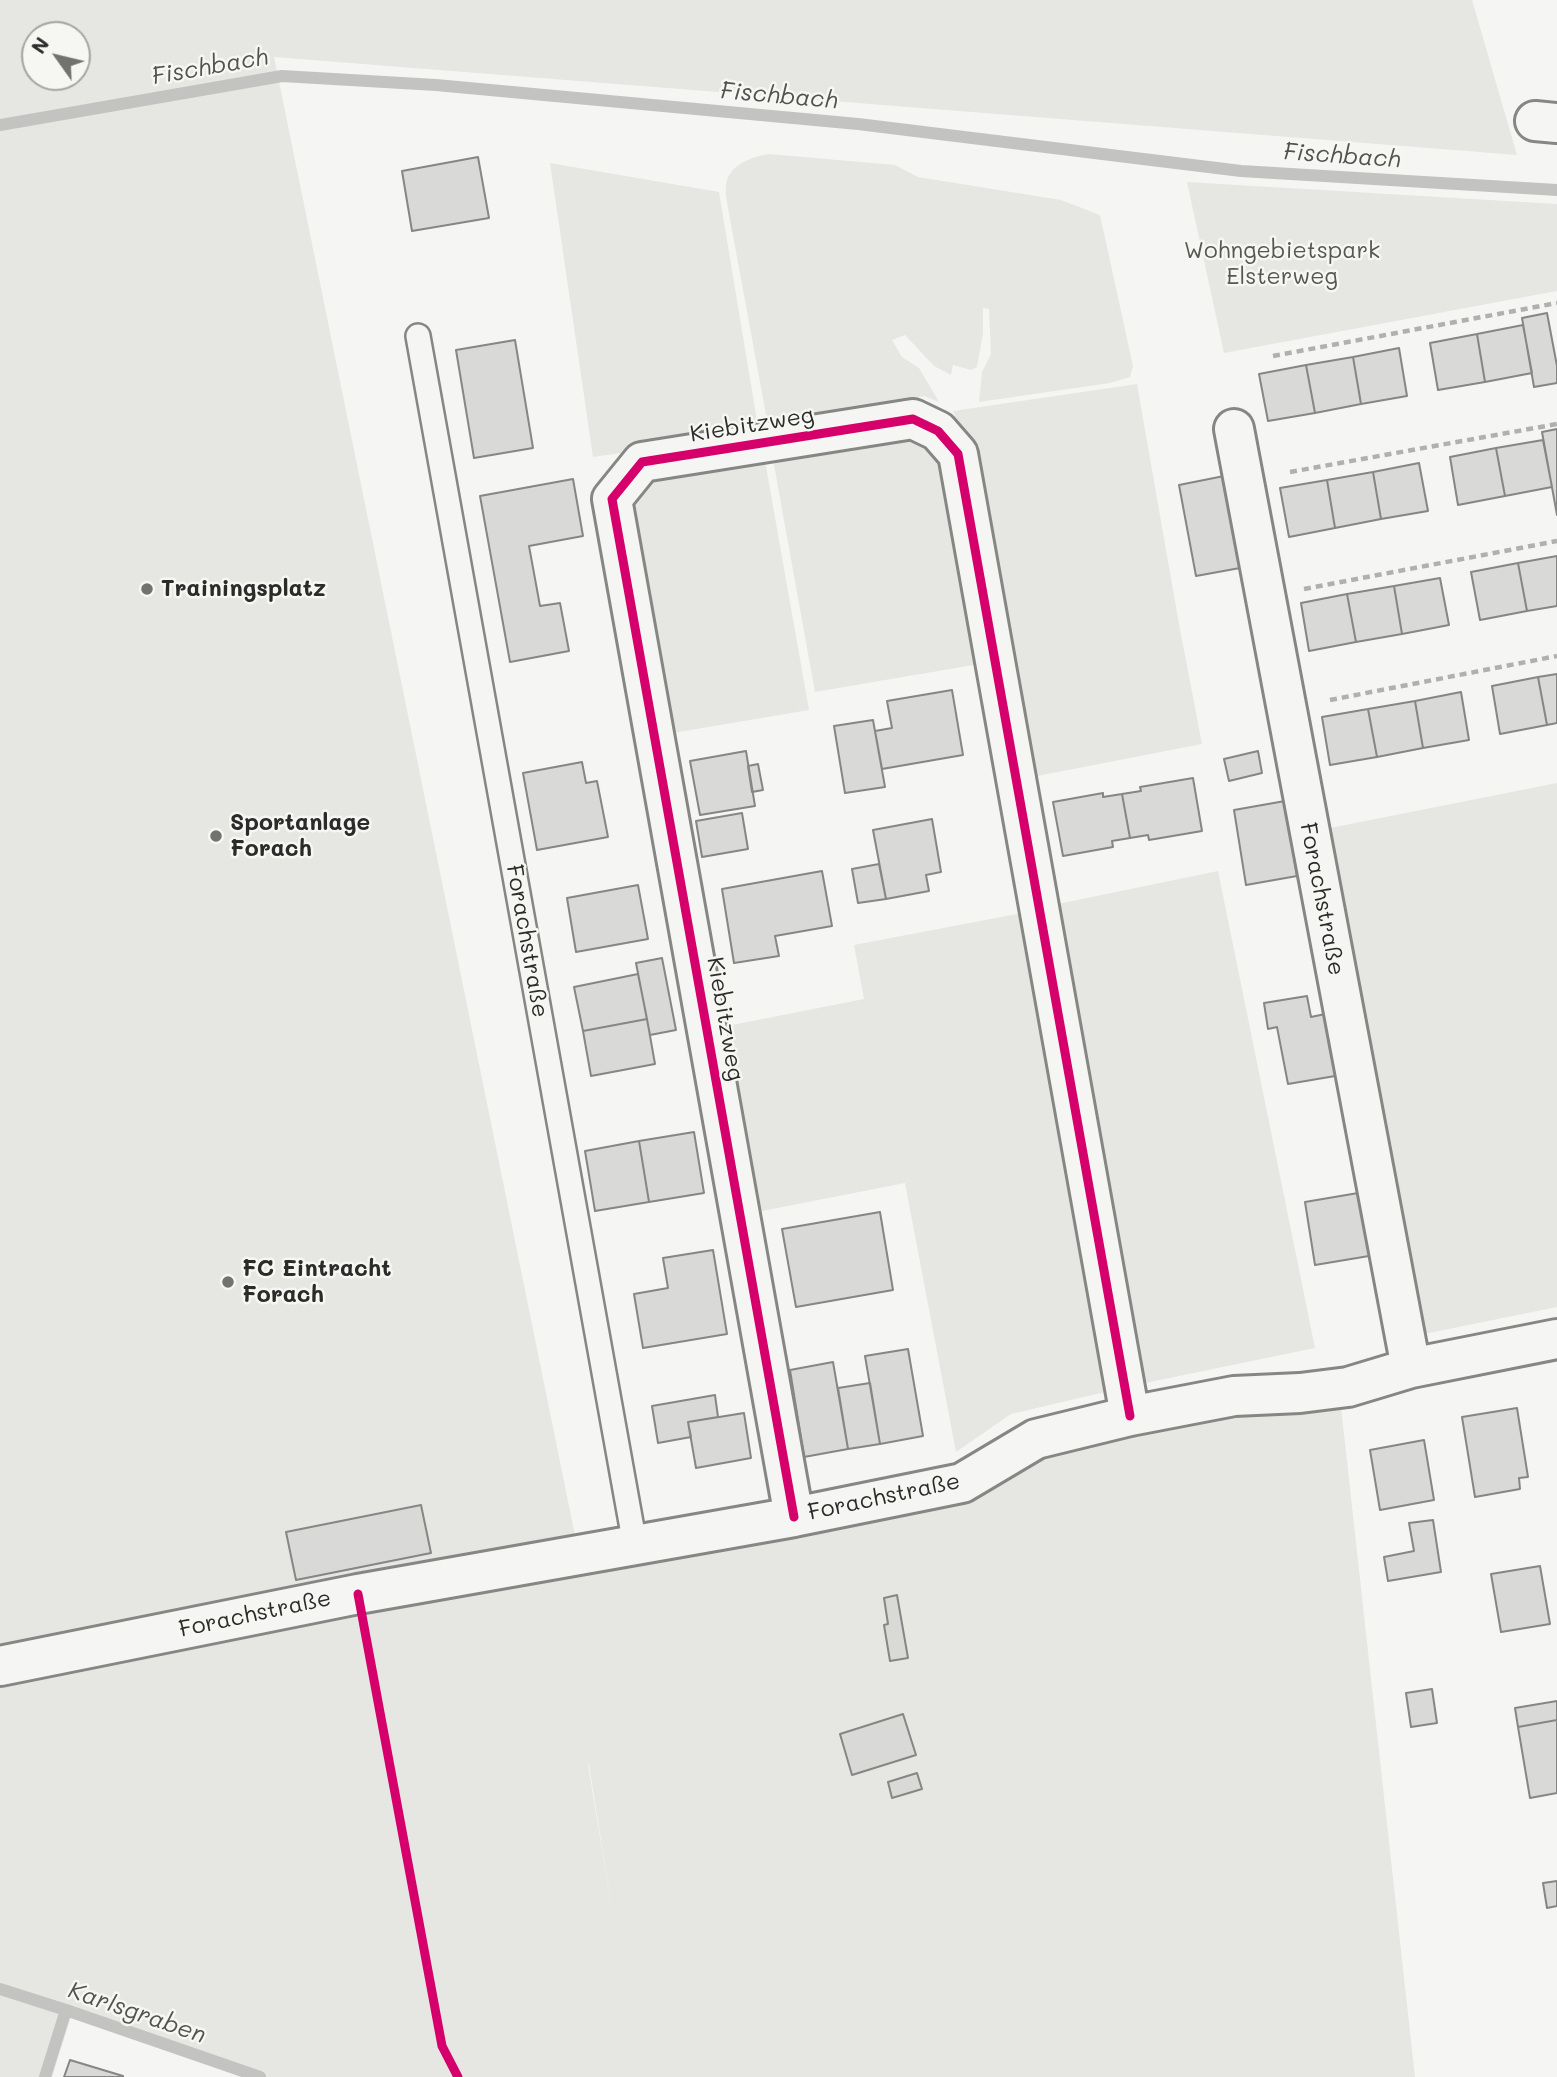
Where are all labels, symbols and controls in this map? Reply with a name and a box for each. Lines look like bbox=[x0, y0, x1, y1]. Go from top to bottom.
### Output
north arrow bbox=[21, 21, 91, 91]
text: N bbox=[25, 32, 54, 58]
water label: Fischbach bbox=[149, 43, 271, 91]
water label: Fischbach bbox=[719, 77, 839, 115]
water label: Fischbach bbox=[1282, 138, 1402, 174]
park label: Wohngebietspark Elsterweg bbox=[1184, 237, 1380, 291]
street label: Kiebitzweg bbox=[688, 402, 816, 448]
place label: Trainingsplatz bbox=[161, 575, 326, 603]
marker: Trainingsplatz bbox=[139, 581, 155, 597]
place label: Sportanlage Forach bbox=[230, 809, 370, 863]
street label: Forachstraße bbox=[1294, 820, 1350, 978]
marker: Sportanlage Forach bbox=[208, 828, 224, 844]
street label: Forachstraße bbox=[500, 862, 554, 1020]
street label: Kiebitzweg bbox=[701, 955, 749, 1083]
place label: FC Eintracht Forach bbox=[242, 1255, 391, 1309]
marker: FC Eintracht Forach bbox=[220, 1274, 236, 1290]
street label: Forachstraße bbox=[805, 1467, 963, 1527]
street label: Forachstraße bbox=[176, 1584, 334, 1644]
water label: Karlsgraben bbox=[64, 1976, 210, 2050]

